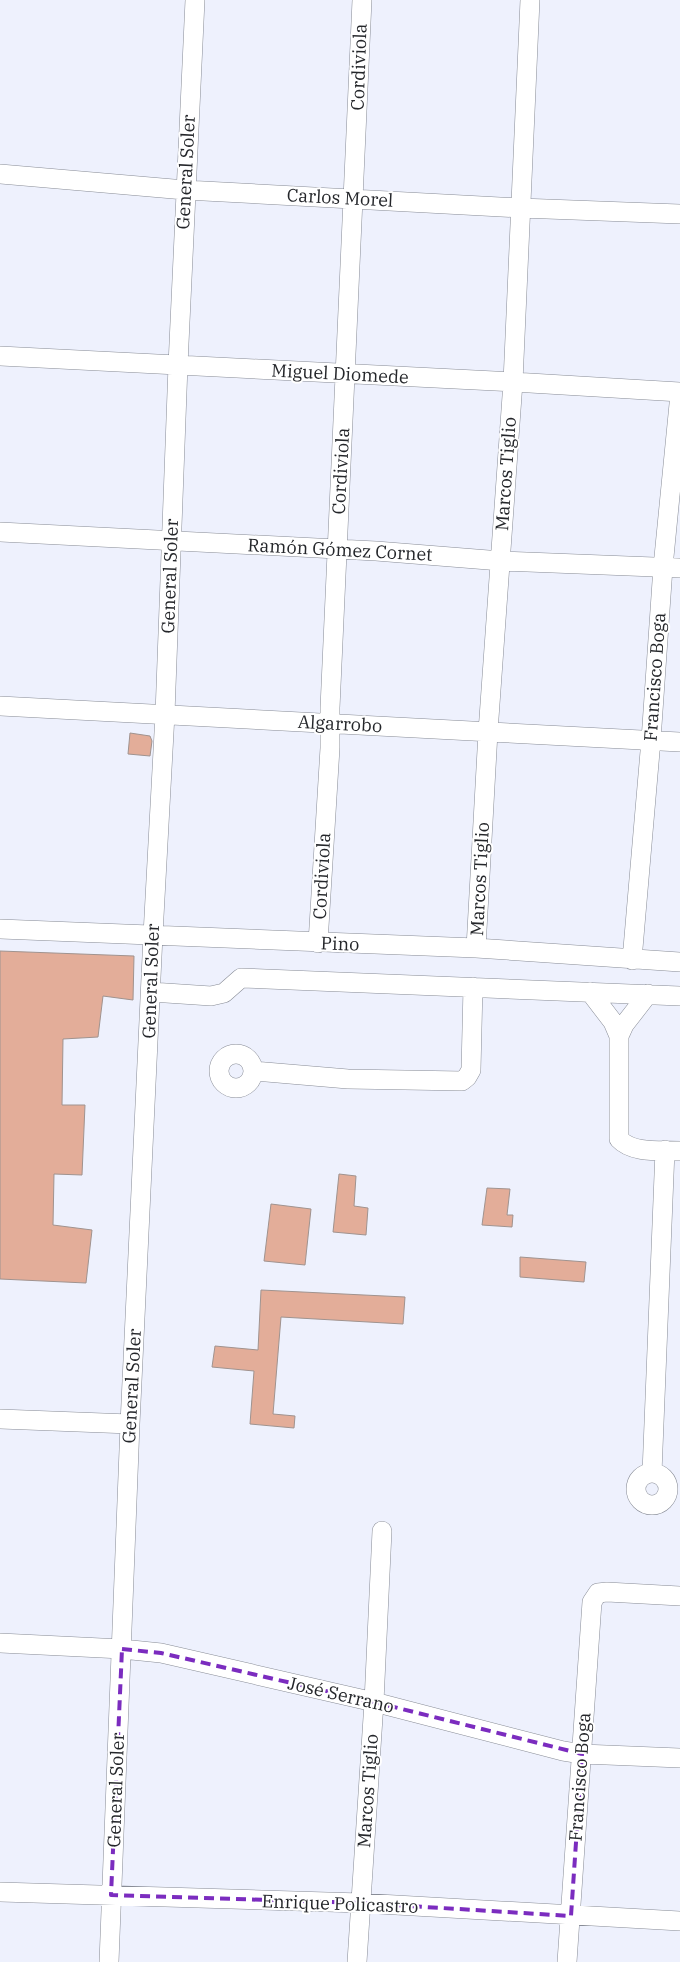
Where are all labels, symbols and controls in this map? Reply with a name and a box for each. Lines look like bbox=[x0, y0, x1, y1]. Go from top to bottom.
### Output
street label: Cordiviola bbox=[345, 23, 372, 111]
street label: General Soler bbox=[171, 114, 200, 230]
street label: Carlos Morel bbox=[286, 183, 394, 212]
street label: Miguel Diomede bbox=[271, 358, 409, 389]
street label: Marcos Tiglio bbox=[490, 416, 521, 532]
street label: Cordiviola bbox=[327, 427, 354, 515]
street label: General Soler bbox=[156, 518, 183, 634]
street label: Ramón Gómez Cornet bbox=[247, 533, 433, 566]
street label: Francisco Boga bbox=[639, 612, 670, 742]
street label: Algarrobo bbox=[297, 710, 383, 737]
street label: Marcos Tiglio bbox=[465, 821, 494, 937]
street label: Cordiviola bbox=[308, 832, 335, 920]
street label: General Soler bbox=[137, 923, 164, 1039]
street label: Pino bbox=[320, 931, 360, 956]
street label: General Soler bbox=[117, 1328, 146, 1444]
street label: José Serrano bbox=[286, 1671, 397, 1718]
street label: Francisco Boga bbox=[564, 1712, 595, 1842]
street label: General Soler bbox=[102, 1732, 129, 1848]
street label: Marcos Tiglio bbox=[352, 1733, 383, 1849]
street label: Enrique Policastro bbox=[261, 1889, 419, 1918]

